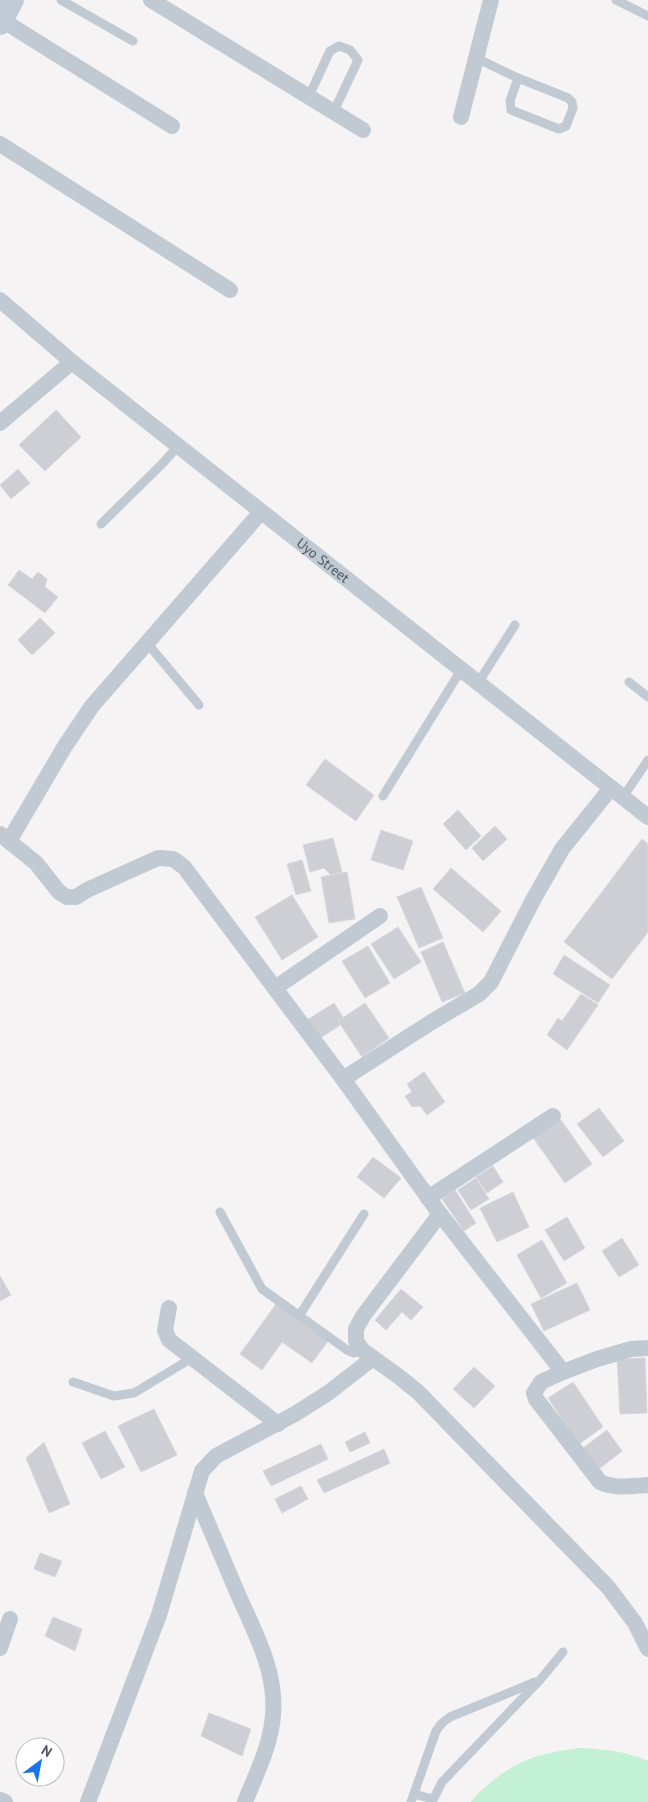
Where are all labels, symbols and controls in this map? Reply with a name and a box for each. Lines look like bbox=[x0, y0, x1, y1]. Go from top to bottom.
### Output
street label: Uyo Street bbox=[293, 534, 353, 587]
north arrow bbox=[15, 1737, 65, 1787]
text: N bbox=[38, 1741, 56, 1761]

